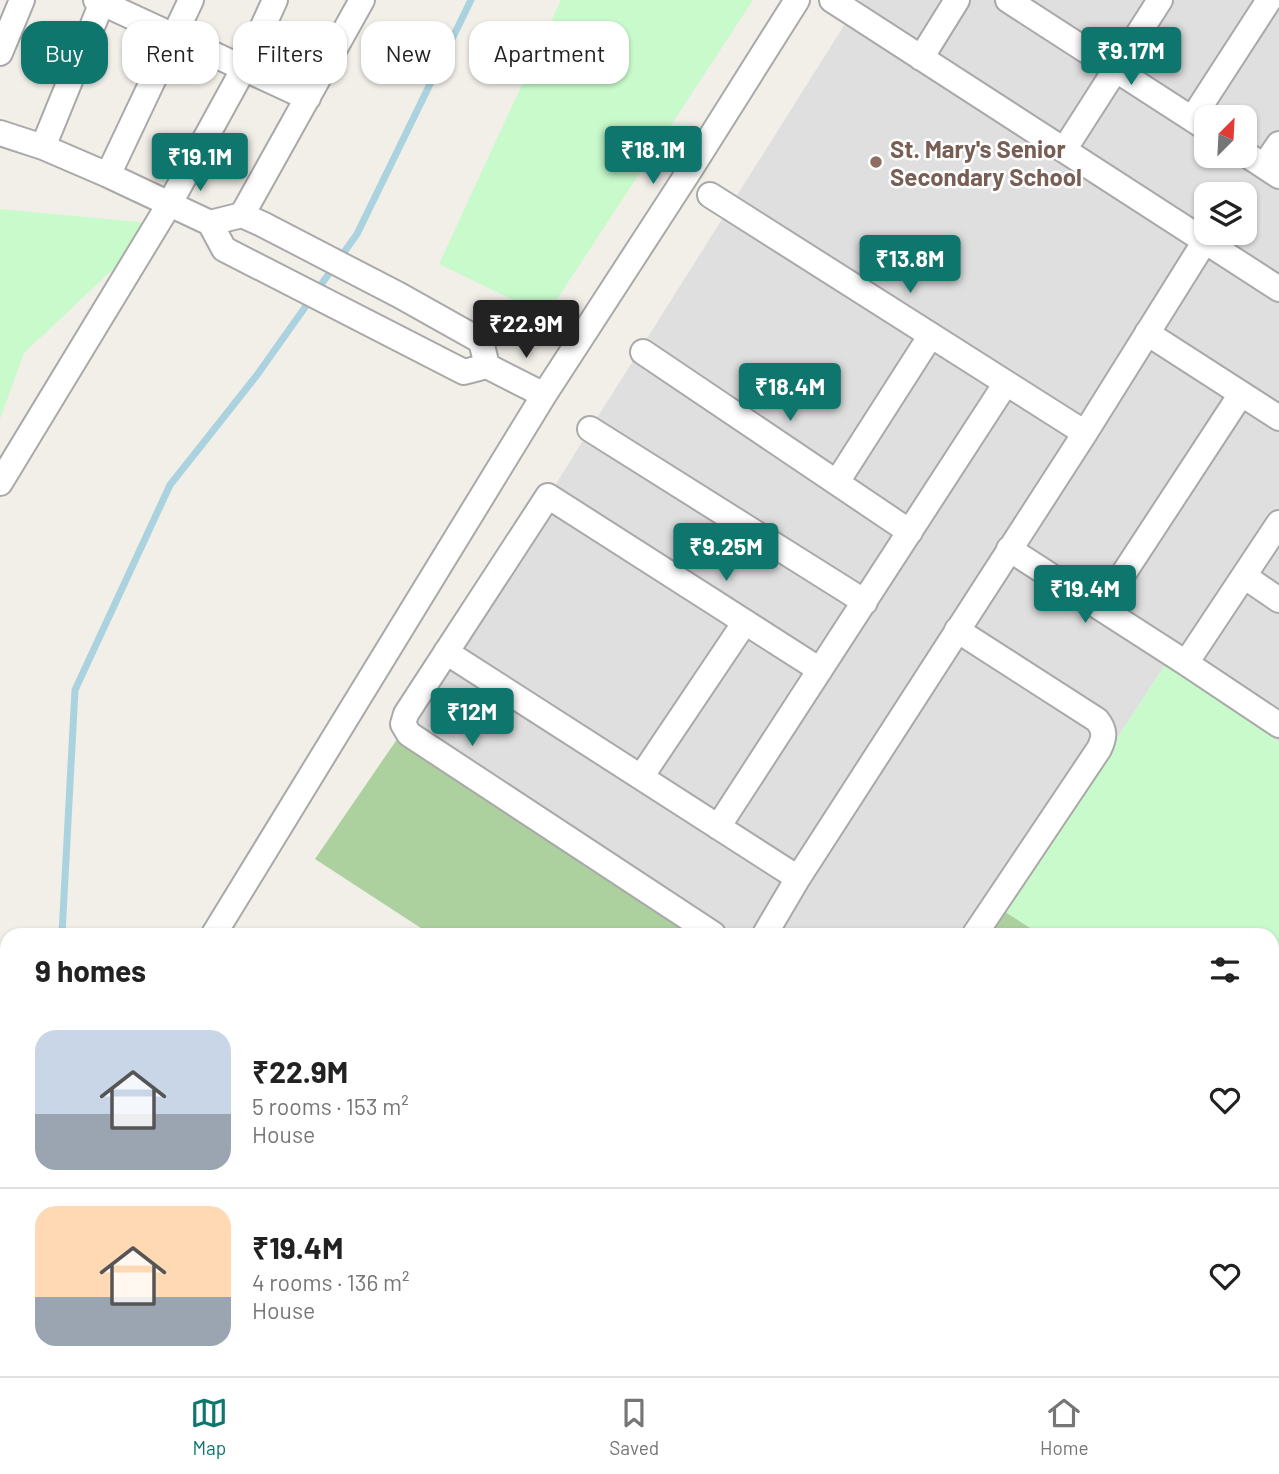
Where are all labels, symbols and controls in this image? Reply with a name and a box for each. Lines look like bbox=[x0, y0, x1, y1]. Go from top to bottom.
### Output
chip: Buy bbox=[21, 21, 108, 84]
chip: Rent bbox=[122, 21, 219, 84]
chip: Filters bbox=[233, 21, 347, 84]
chip: New bbox=[361, 21, 455, 84]
chip: Apartment bbox=[469, 21, 629, 84]
pin: ₹9.17M bbox=[1074, 28, 1188, 87]
text: ₹9.17M bbox=[1097, 36, 1165, 64]
north arrow bbox=[1194, 105, 1256, 168]
map controls bbox=[1194, 105, 1257, 245]
pin: ₹18.1M bbox=[596, 127, 710, 186]
pin: ₹19.1M bbox=[143, 134, 257, 193]
place label: St. Mary's Senior Secondary School bbox=[890, 134, 1082, 191]
text: ₹18.1M bbox=[621, 135, 685, 163]
text: ₹19.1M bbox=[168, 142, 232, 170]
marker: St. Mary's Senior Secondary School bbox=[868, 154, 884, 170]
button: layers bbox=[1194, 182, 1257, 245]
pin: ₹13.8M bbox=[853, 236, 967, 295]
text: ₹13.8M bbox=[876, 244, 944, 272]
pin: ₹22.9M bbox=[469, 300, 583, 360]
text: ₹22.9M bbox=[489, 309, 563, 337]
pin: ₹18.4M bbox=[733, 364, 847, 423]
text: ₹18.4M bbox=[755, 372, 825, 400]
pin: ₹9.25M bbox=[669, 524, 783, 583]
text: ₹9.25M bbox=[689, 532, 763, 560]
pin: ₹19.4M bbox=[1028, 566, 1142, 625]
text: ₹19.4M bbox=[1050, 574, 1120, 602]
pin: ₹12M bbox=[431, 688, 513, 748]
text: ₹12M bbox=[447, 697, 497, 725]
icon: filters bbox=[1206, 951, 1244, 989]
text: 9 homes bbox=[35, 952, 146, 988]
text: ₹22.9M bbox=[252, 1053, 348, 1089]
icon: home bbox=[91, 1058, 175, 1142]
icon: heart bbox=[1206, 1081, 1244, 1119]
text: 5 rooms · 153 m² bbox=[252, 1092, 409, 1120]
text: House bbox=[252, 1120, 315, 1148]
text: ₹19.4M bbox=[252, 1229, 343, 1265]
icon: home bbox=[91, 1234, 175, 1318]
icon: heart bbox=[1206, 1257, 1244, 1295]
text: 4 rooms · 136 m² bbox=[252, 1268, 410, 1296]
text: House bbox=[252, 1296, 315, 1324]
tab: Map bbox=[190, 1394, 228, 1459]
tab: Saved bbox=[609, 1394, 659, 1459]
tab: Home bbox=[1040, 1394, 1089, 1459]

